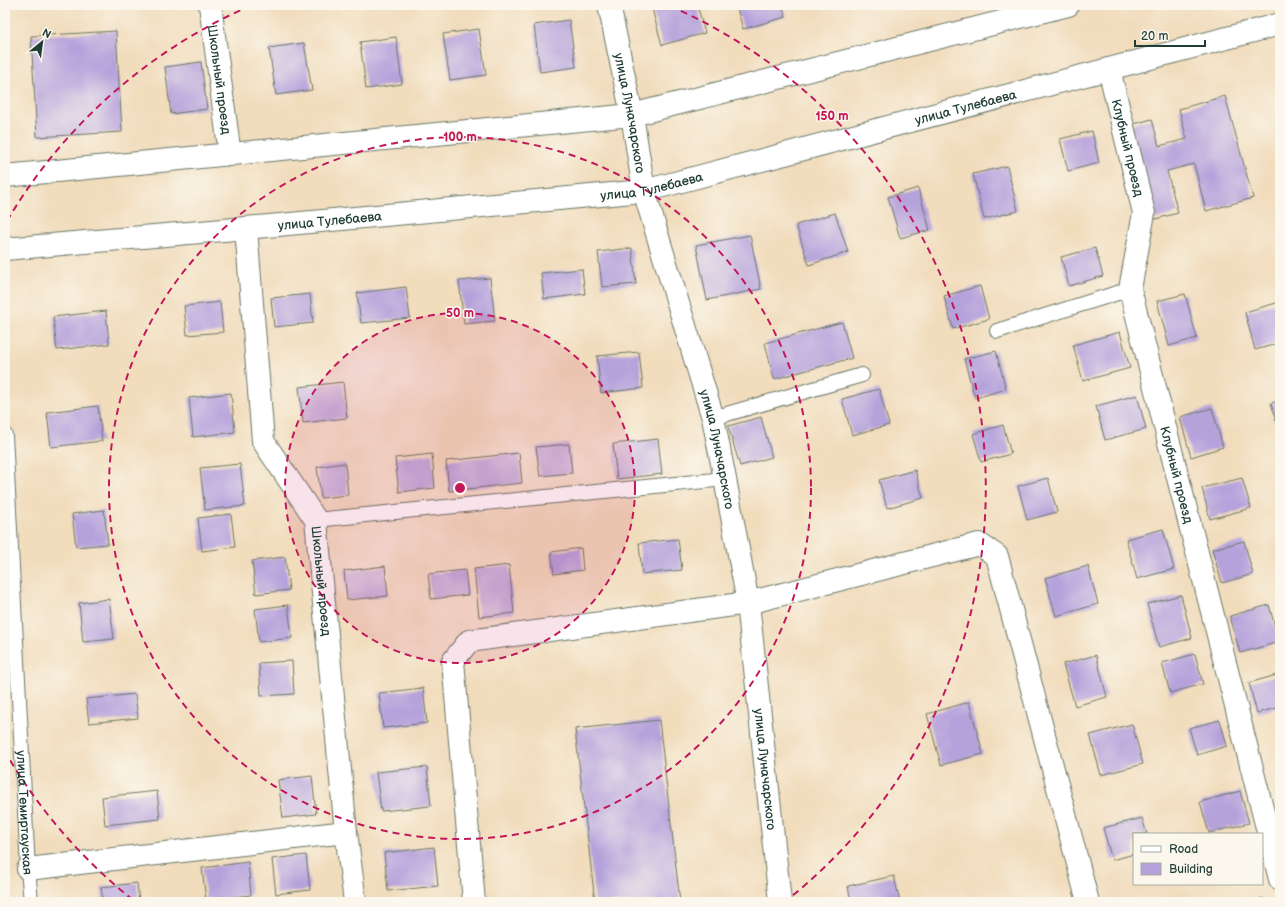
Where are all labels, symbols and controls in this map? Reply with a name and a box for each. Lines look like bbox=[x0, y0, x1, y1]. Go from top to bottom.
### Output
north arrow bbox=[22, 22, 62, 62]
scale bar bbox=[1135, 22, 1205, 48]
street label: Школьный проезд bbox=[204, 24, 234, 135]
text: N bbox=[40, 26, 53, 41]
text: 20 m bbox=[1141, 29, 1168, 44]
street label: улица Луначарского bbox=[610, 51, 648, 175]
street label: улица Тулебаева bbox=[913, 86, 1018, 129]
street label: Клубный проезд bbox=[1108, 98, 1147, 198]
text: 150 m bbox=[816, 109, 848, 124]
text: 100 m bbox=[443, 130, 477, 145]
street label: улица Тулебаева bbox=[600, 169, 705, 204]
street label: улица Тулебаева bbox=[277, 208, 383, 234]
text: 50 m bbox=[446, 306, 474, 321]
street label: улица Луначарского bbox=[696, 388, 737, 511]
street label: Клубный проезд bbox=[1156, 425, 1196, 525]
centre of rings bbox=[453, 481, 467, 495]
street label: Школьный проезд bbox=[308, 525, 334, 637]
street label: улица Луначарского bbox=[750, 708, 779, 831]
street label: улица Темиртауская bbox=[13, 750, 35, 876]
legend bbox=[1133, 833, 1263, 885]
text: Road bbox=[1169, 842, 1198, 857]
text: Building bbox=[1169, 862, 1213, 877]

